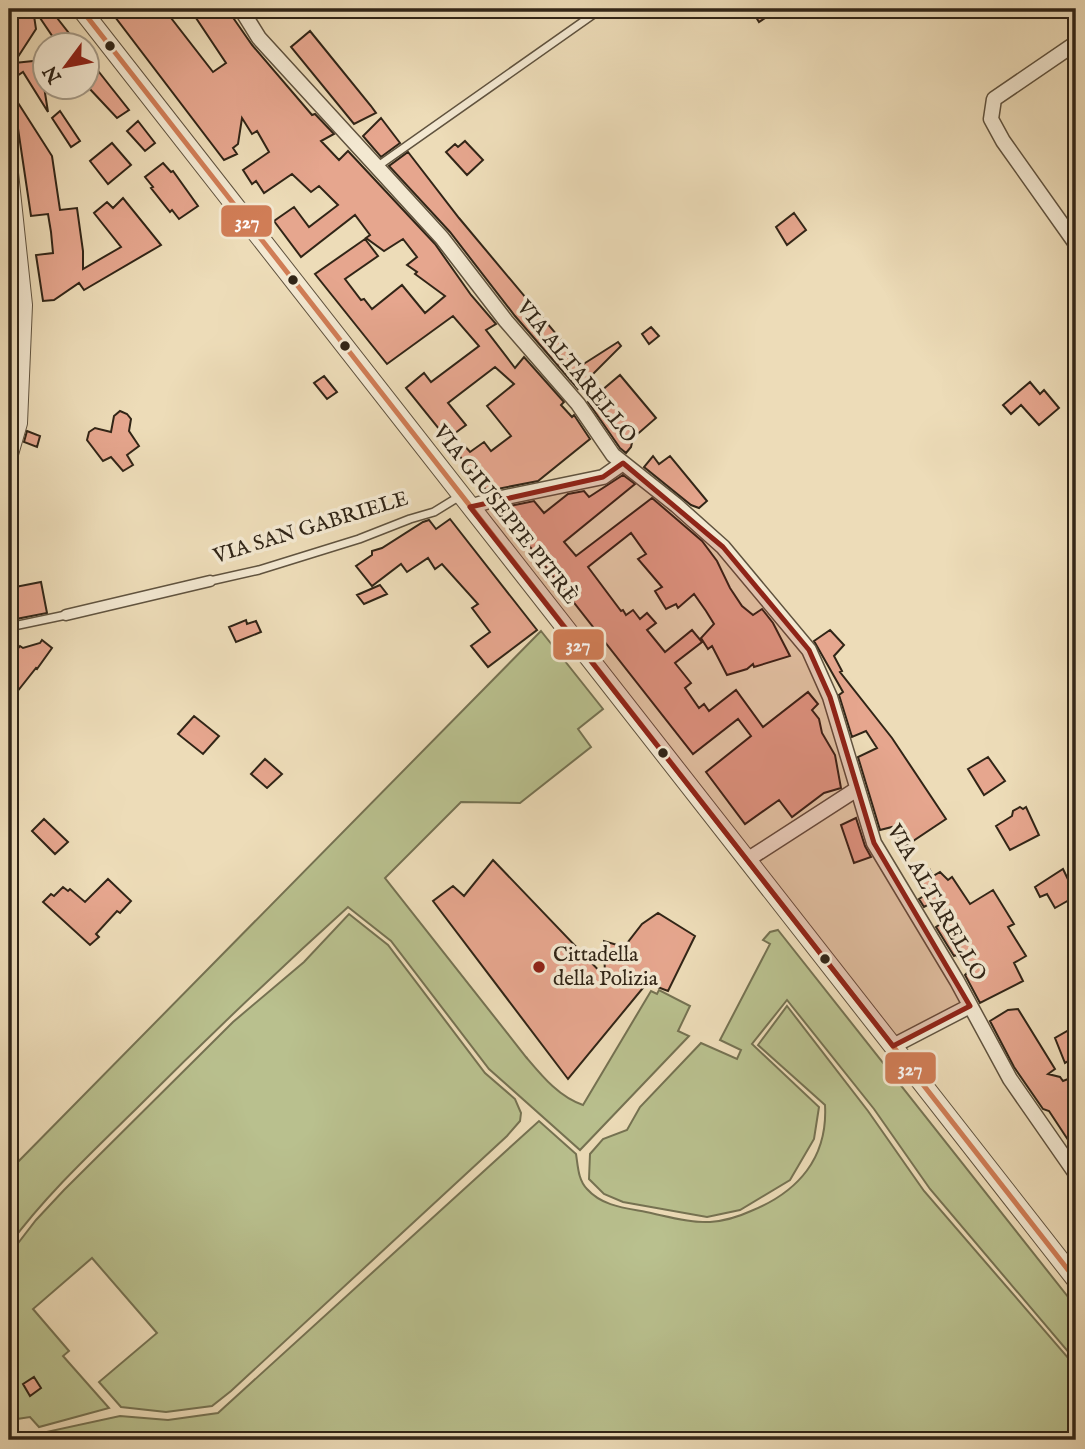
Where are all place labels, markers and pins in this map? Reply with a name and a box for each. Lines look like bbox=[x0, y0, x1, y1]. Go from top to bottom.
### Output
unlabelled marker bbox=[103, 39, 117, 53]
unlabelled marker bbox=[286, 273, 300, 287]
unlabelled marker bbox=[338, 339, 352, 353]
unlabelled marker bbox=[656, 746, 670, 760]
place label: Cittadella della Polizia bbox=[553, 942, 659, 993]
unlabelled marker bbox=[818, 952, 832, 966]
marker: Cittadella della Polizia bbox=[531, 959, 547, 975]

